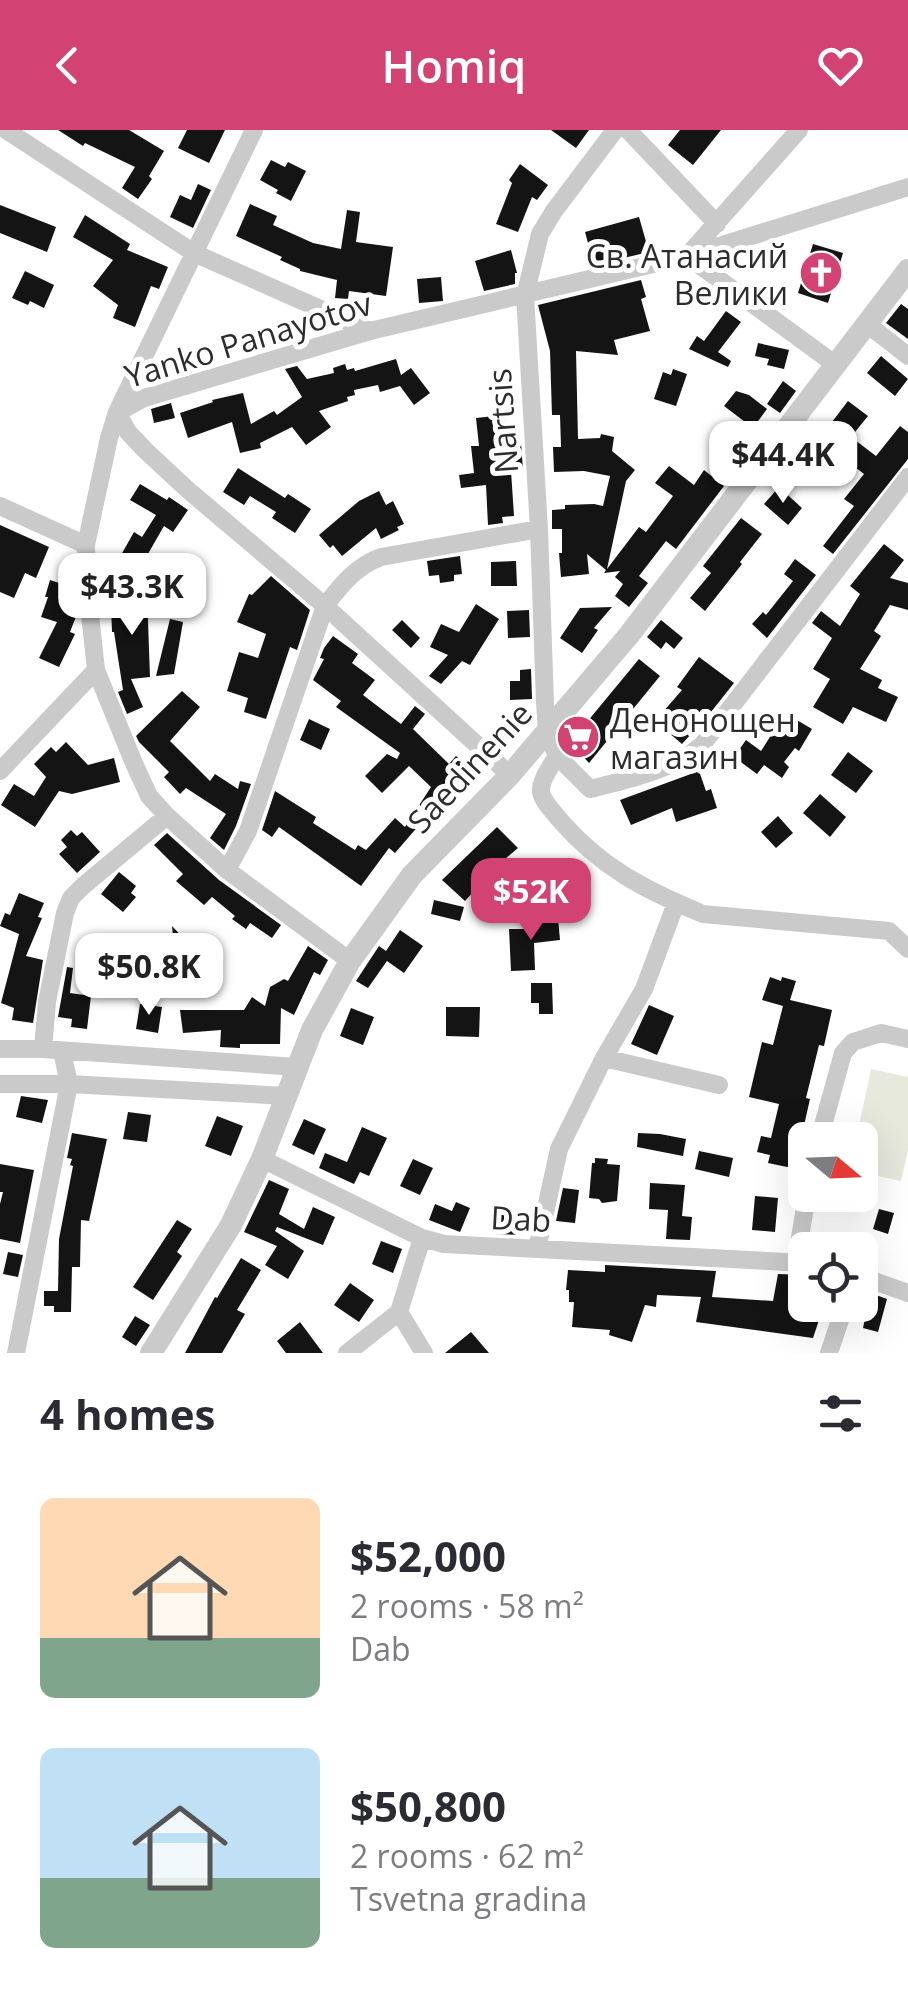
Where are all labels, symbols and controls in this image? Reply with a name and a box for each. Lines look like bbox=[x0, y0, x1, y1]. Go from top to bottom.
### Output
text: Homiq bbox=[382, 35, 526, 96]
icon: back bbox=[40, 38, 95, 93]
icon: heart bbox=[813, 38, 868, 93]
place label: Св. Атанасий Велики bbox=[586, 234, 788, 314]
church icon: Св. Атанасий Велики bbox=[798, 250, 844, 296]
street label: Yanko Panayotov bbox=[119, 281, 377, 397]
street label: Nartsis bbox=[477, 367, 527, 475]
pin: $44.4K bbox=[702, 421, 864, 506]
text: $44.4K bbox=[731, 432, 835, 475]
pin: $43.3K bbox=[51, 553, 213, 638]
text: $43.3K bbox=[80, 564, 184, 607]
street label: Saedinenie bbox=[397, 692, 541, 842]
place label: Денонощен магазин bbox=[610, 698, 796, 778]
supermarket icon: Денонощен магазин bbox=[555, 714, 601, 760]
pin: $52K bbox=[472, 858, 590, 943]
text: $52K bbox=[493, 869, 569, 912]
pin: $50.8K bbox=[68, 933, 230, 1018]
text: $50.8K bbox=[97, 944, 201, 987]
north arrow bbox=[788, 1122, 878, 1212]
map controls bbox=[788, 1122, 878, 1322]
street label: Dab bbox=[490, 1195, 552, 1241]
button: locate bbox=[788, 1232, 878, 1322]
text: 4 homes bbox=[40, 1385, 215, 1442]
icon: filters bbox=[813, 1386, 868, 1441]
text: $52,000 bbox=[350, 1527, 506, 1584]
icon: home bbox=[120, 1538, 240, 1658]
text: 2 rooms · 58 m² bbox=[350, 1584, 584, 1627]
text: Dab bbox=[350, 1627, 411, 1670]
text: $50,800 bbox=[350, 1777, 506, 1834]
icon: home bbox=[120, 1788, 240, 1908]
text: 2 rooms · 62 m² bbox=[350, 1834, 584, 1877]
text: Tsvetna gradina bbox=[350, 1877, 587, 1920]

